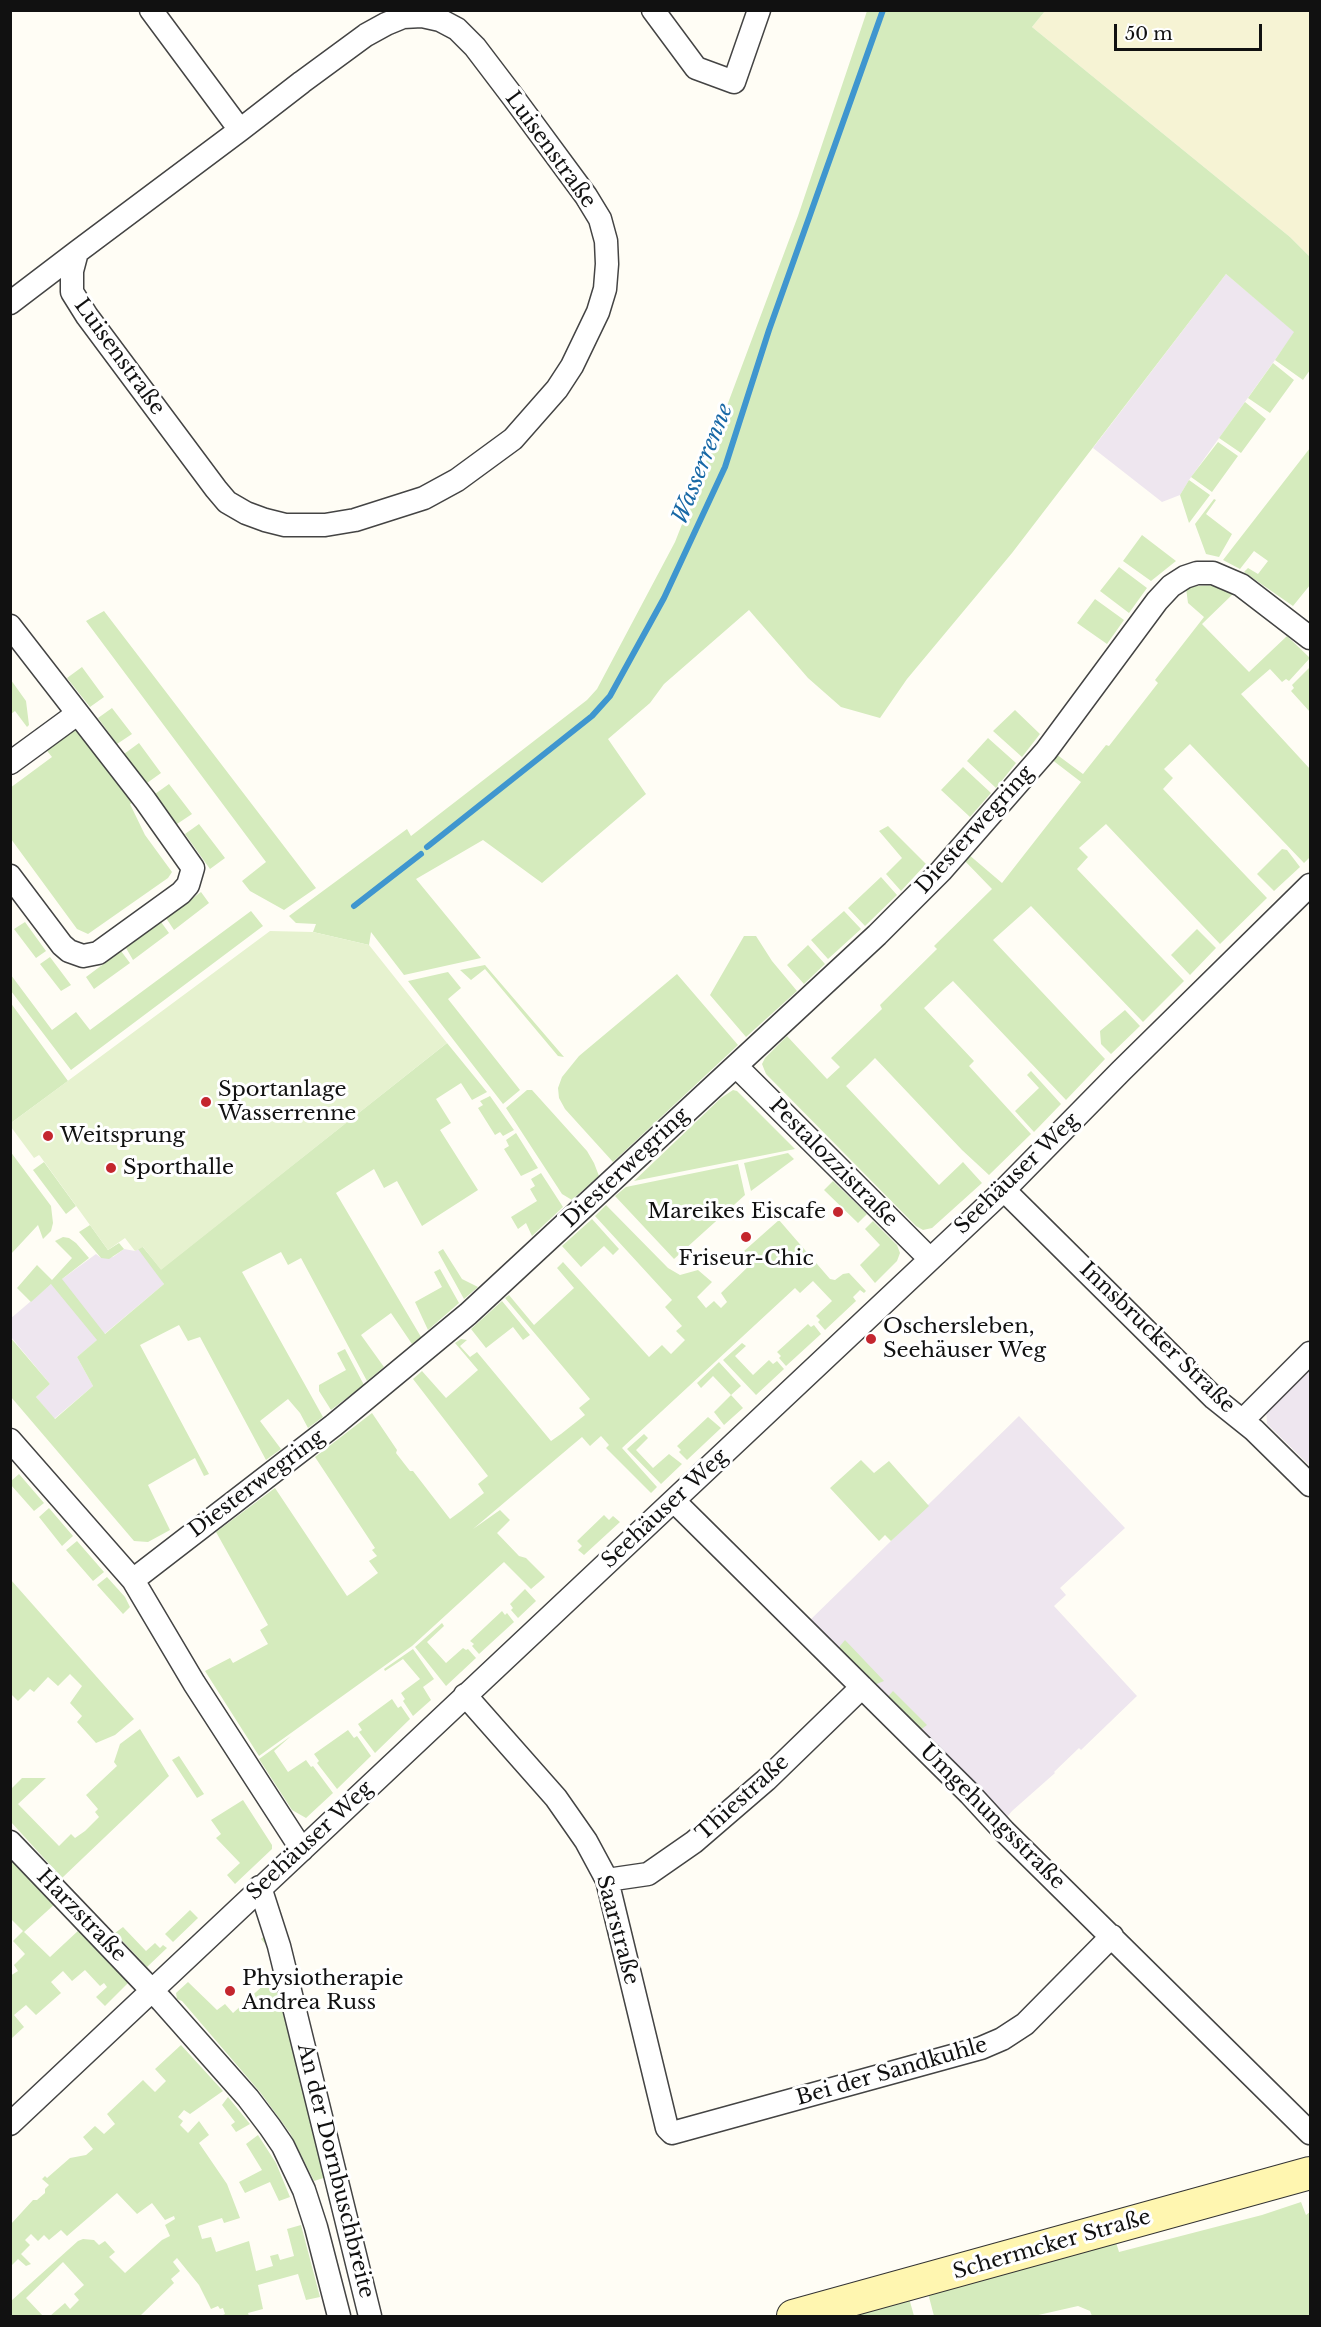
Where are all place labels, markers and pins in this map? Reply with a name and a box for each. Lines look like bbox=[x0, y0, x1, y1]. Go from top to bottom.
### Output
place label: Sportanlage Wasserrenne bbox=[218, 1077, 356, 1127]
marker: Sportanlage Wasserrenne bbox=[199, 1095, 213, 1109]
place label: Weitsprung bbox=[60, 1123, 185, 1149]
marker: Weitsprung bbox=[41, 1129, 55, 1143]
place label: Sporthalle bbox=[123, 1155, 234, 1181]
marker: Sporthalle bbox=[104, 1161, 118, 1175]
place label: Mareikes Eiscafe bbox=[647, 1199, 826, 1225]
marker: Mareikes Eiscafe bbox=[831, 1205, 845, 1219]
marker: Friseur-Chic bbox=[739, 1230, 753, 1244]
place label: Friseur-Chic bbox=[678, 1246, 814, 1272]
place label: Oschersleben, Seehäuser Weg bbox=[883, 1314, 1046, 1364]
marker: Oschersleben, Seehäuser Weg bbox=[864, 1332, 878, 1346]
place label: Physiotherapie Andrea Russ bbox=[242, 1966, 404, 2016]
marker: Physiotherapie Andrea Russ bbox=[223, 1984, 237, 1998]

